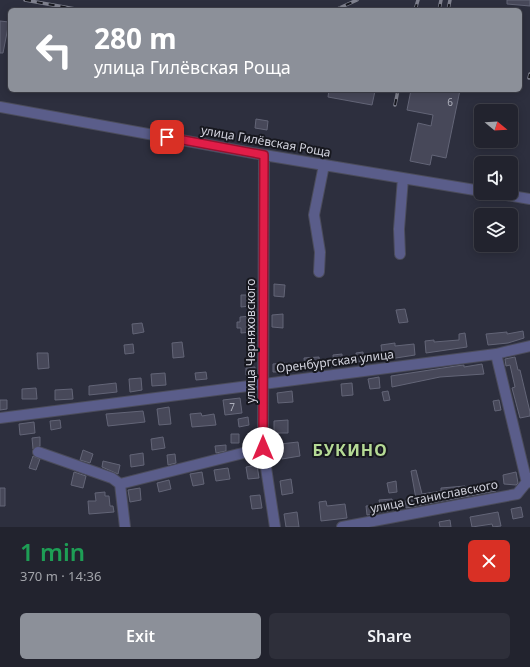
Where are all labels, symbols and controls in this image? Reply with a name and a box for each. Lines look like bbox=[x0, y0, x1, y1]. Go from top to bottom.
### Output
text: 280 m bbox=[94, 19, 177, 57]
icon: left bbox=[28, 24, 80, 76]
text: улица Гилёвская Роща bbox=[94, 55, 291, 79]
house number: 6 bbox=[447, 95, 453, 109]
north arrow bbox=[474, 104, 518, 148]
map controls bbox=[474, 104, 518, 252]
pin bbox=[150, 120, 184, 154]
street label: улица Гилёвская Роща bbox=[200, 121, 332, 161]
icon: arrive bbox=[156, 126, 178, 148]
button: sound bbox=[474, 156, 518, 200]
button: layers bbox=[474, 208, 518, 252]
street label: улица Черняховского bbox=[242, 279, 259, 403]
street label: Оренбургская улица bbox=[275, 345, 395, 377]
house number: 7 bbox=[229, 400, 235, 414]
position arrow bbox=[242, 427, 284, 469]
district label: БУКИНО bbox=[312, 439, 388, 461]
street label: улица Станиславского bbox=[369, 475, 499, 517]
text: 1 min bbox=[20, 535, 85, 568]
button: close bbox=[468, 540, 510, 582]
text: 370 m · 14:36 bbox=[20, 567, 101, 585]
button: Exit bbox=[20, 613, 261, 659]
button: Share bbox=[269, 613, 510, 659]

